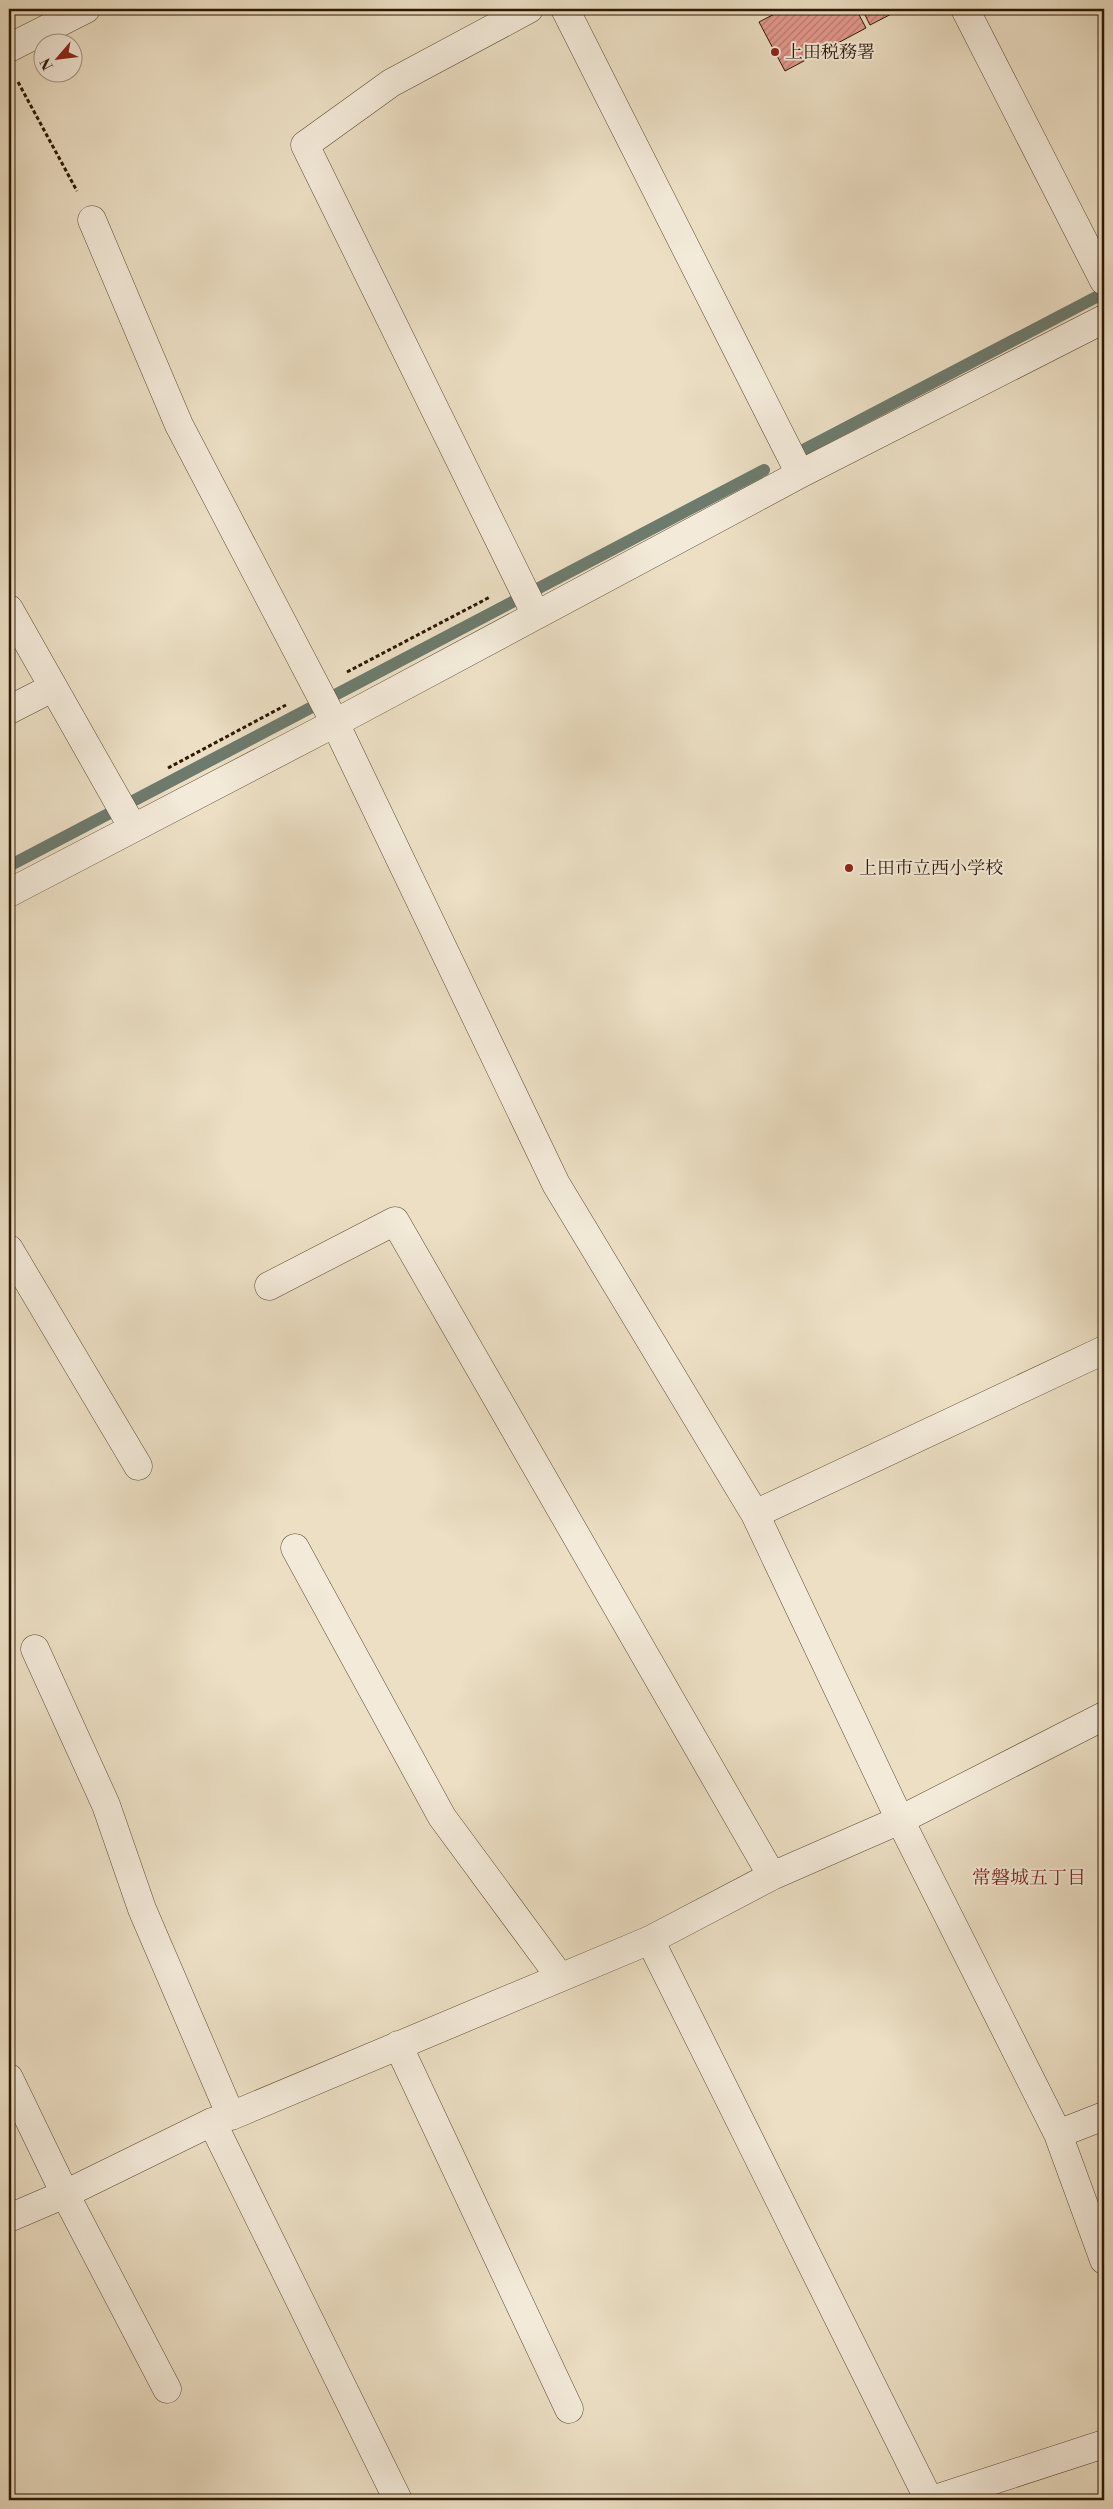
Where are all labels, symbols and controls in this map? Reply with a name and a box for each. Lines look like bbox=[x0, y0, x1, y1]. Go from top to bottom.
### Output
north arrow bbox=[32, 32, 82, 82]
place label: 上田税務署 bbox=[785, 41, 875, 64]
marker: 上田税務署 bbox=[769, 46, 781, 58]
text: N bbox=[37, 55, 58, 73]
place label: 上田市立西小学校 bbox=[859, 857, 1003, 880]
marker: 上田市立西小学校 bbox=[843, 862, 855, 874]
district label: 常磐城五丁目 bbox=[972, 1866, 1086, 1890]

